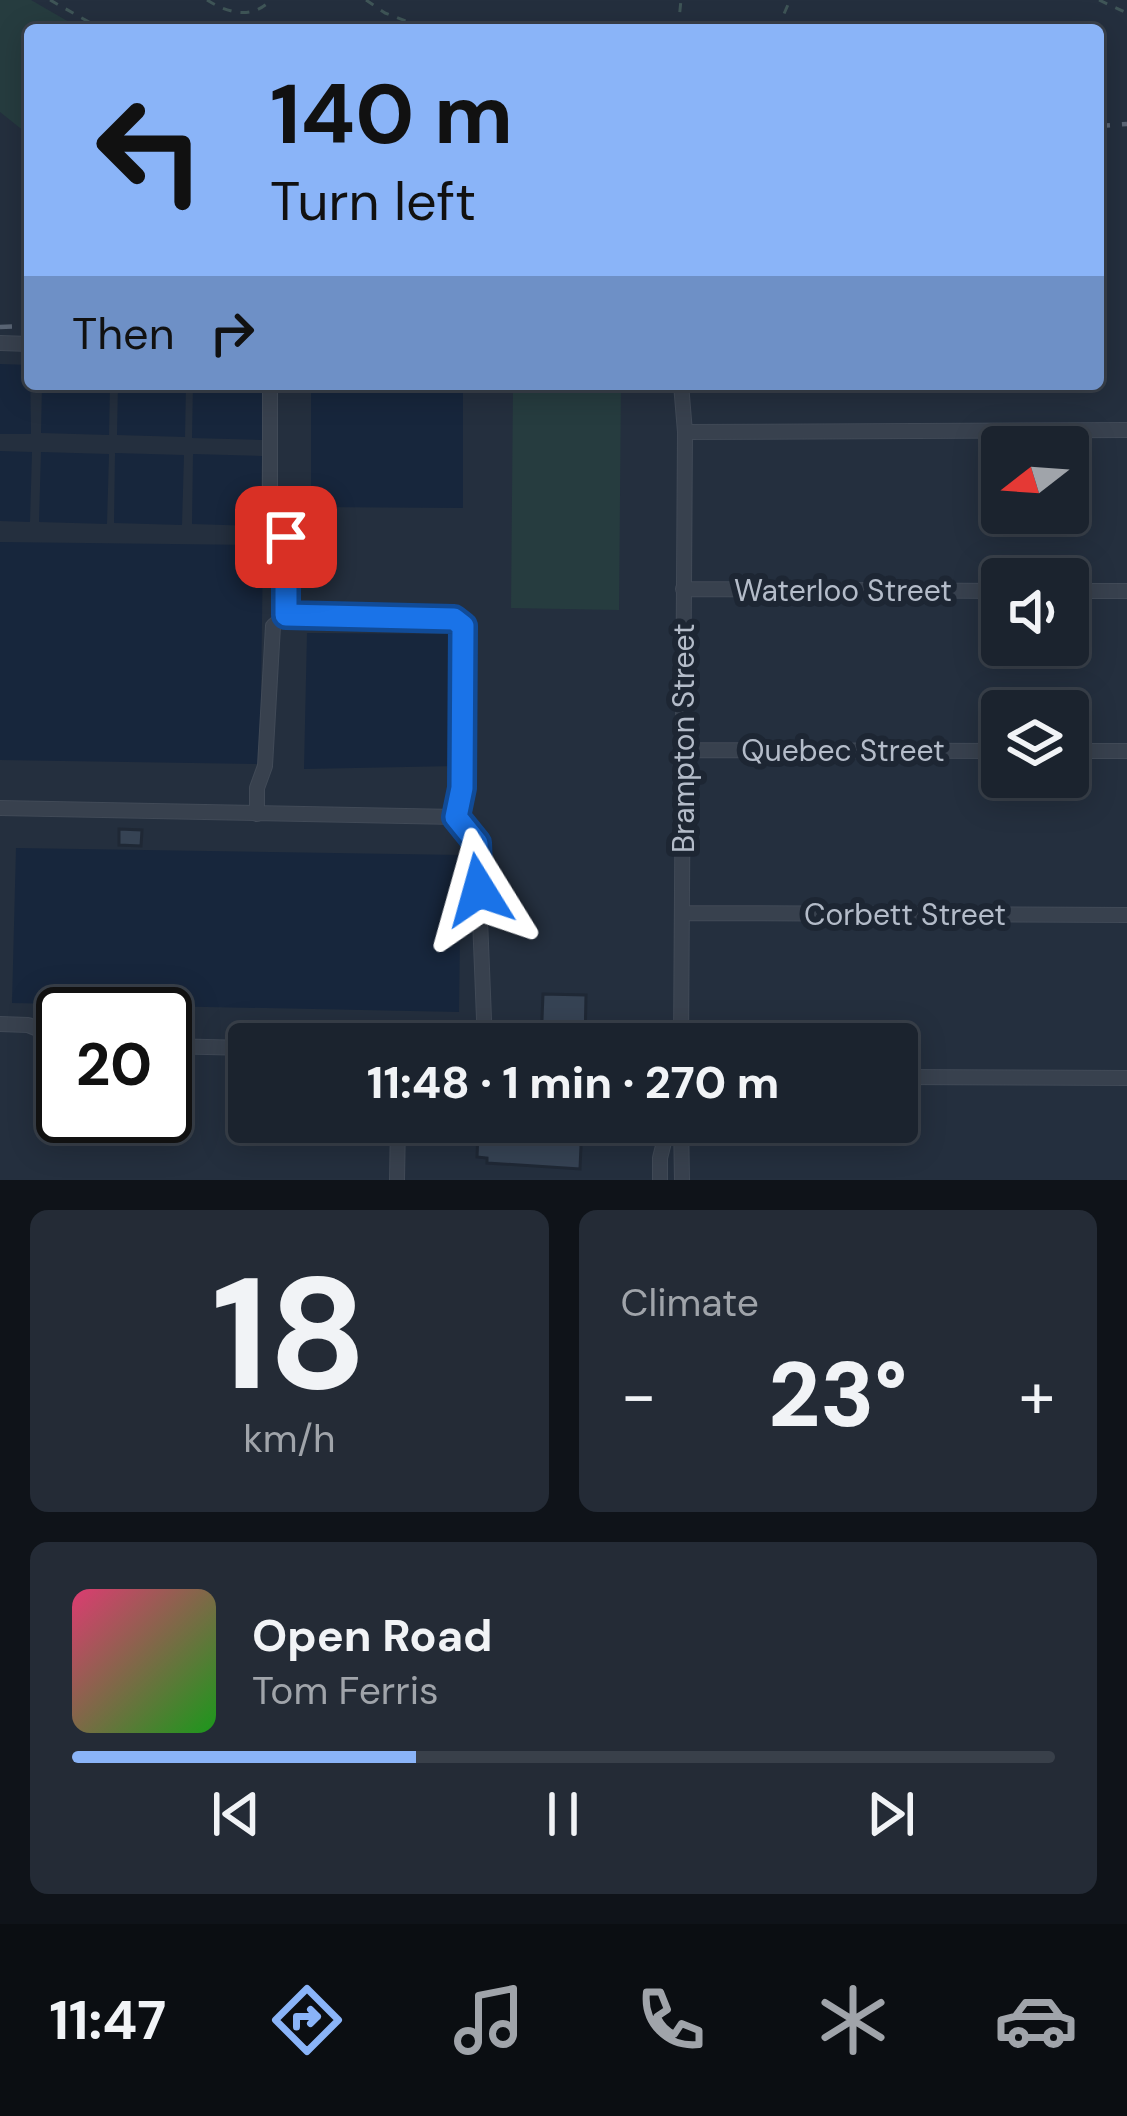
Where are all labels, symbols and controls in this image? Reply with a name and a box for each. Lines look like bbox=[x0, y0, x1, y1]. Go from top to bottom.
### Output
text: 140 m bbox=[270, 60, 513, 169]
icon: left bbox=[72, 72, 228, 228]
text: Turn left bbox=[270, 166, 476, 237]
icon: right bbox=[199, 300, 265, 366]
text: Then bbox=[72, 304, 175, 363]
north arrow bbox=[981, 426, 1089, 534]
map controls bbox=[981, 426, 1089, 798]
pin bbox=[235, 486, 337, 588]
icon: arrive bbox=[253, 504, 319, 570]
button: sound bbox=[981, 558, 1089, 666]
street label: Waterloo Street bbox=[734, 571, 952, 610]
street label: Brampton Street bbox=[664, 623, 703, 853]
button: layers bbox=[981, 690, 1089, 798]
street label: Quebec Street bbox=[741, 731, 945, 770]
position arrow bbox=[416, 827, 542, 953]
street label: Corbett Street bbox=[804, 895, 1006, 934]
speed limit sign: 20 bbox=[36, 987, 192, 1143]
text: 11:48 · 1 min · 270 m bbox=[367, 1053, 779, 1112]
text: 18 bbox=[211, 1233, 367, 1436]
text: Climate bbox=[621, 1277, 759, 1328]
text: 23° bbox=[768, 1337, 907, 1454]
text: − bbox=[621, 1353, 657, 1438]
text: + bbox=[1019, 1353, 1055, 1438]
text: km/h bbox=[243, 1413, 335, 1464]
text: Open Road bbox=[252, 1606, 493, 1665]
text: Tom Ferris bbox=[252, 1665, 439, 1716]
icon: previous bbox=[203, 1781, 269, 1847]
icon: pause bbox=[530, 1781, 596, 1847]
icon: next bbox=[858, 1781, 924, 1847]
icon: directions bbox=[265, 1978, 349, 2062]
icon: music bbox=[447, 1978, 531, 2062]
icon: phone bbox=[629, 1978, 713, 2062]
icon: climate bbox=[811, 1978, 895, 2062]
icon: car bbox=[994, 1978, 1078, 2062]
text: 11:47 bbox=[49, 1985, 166, 2056]

